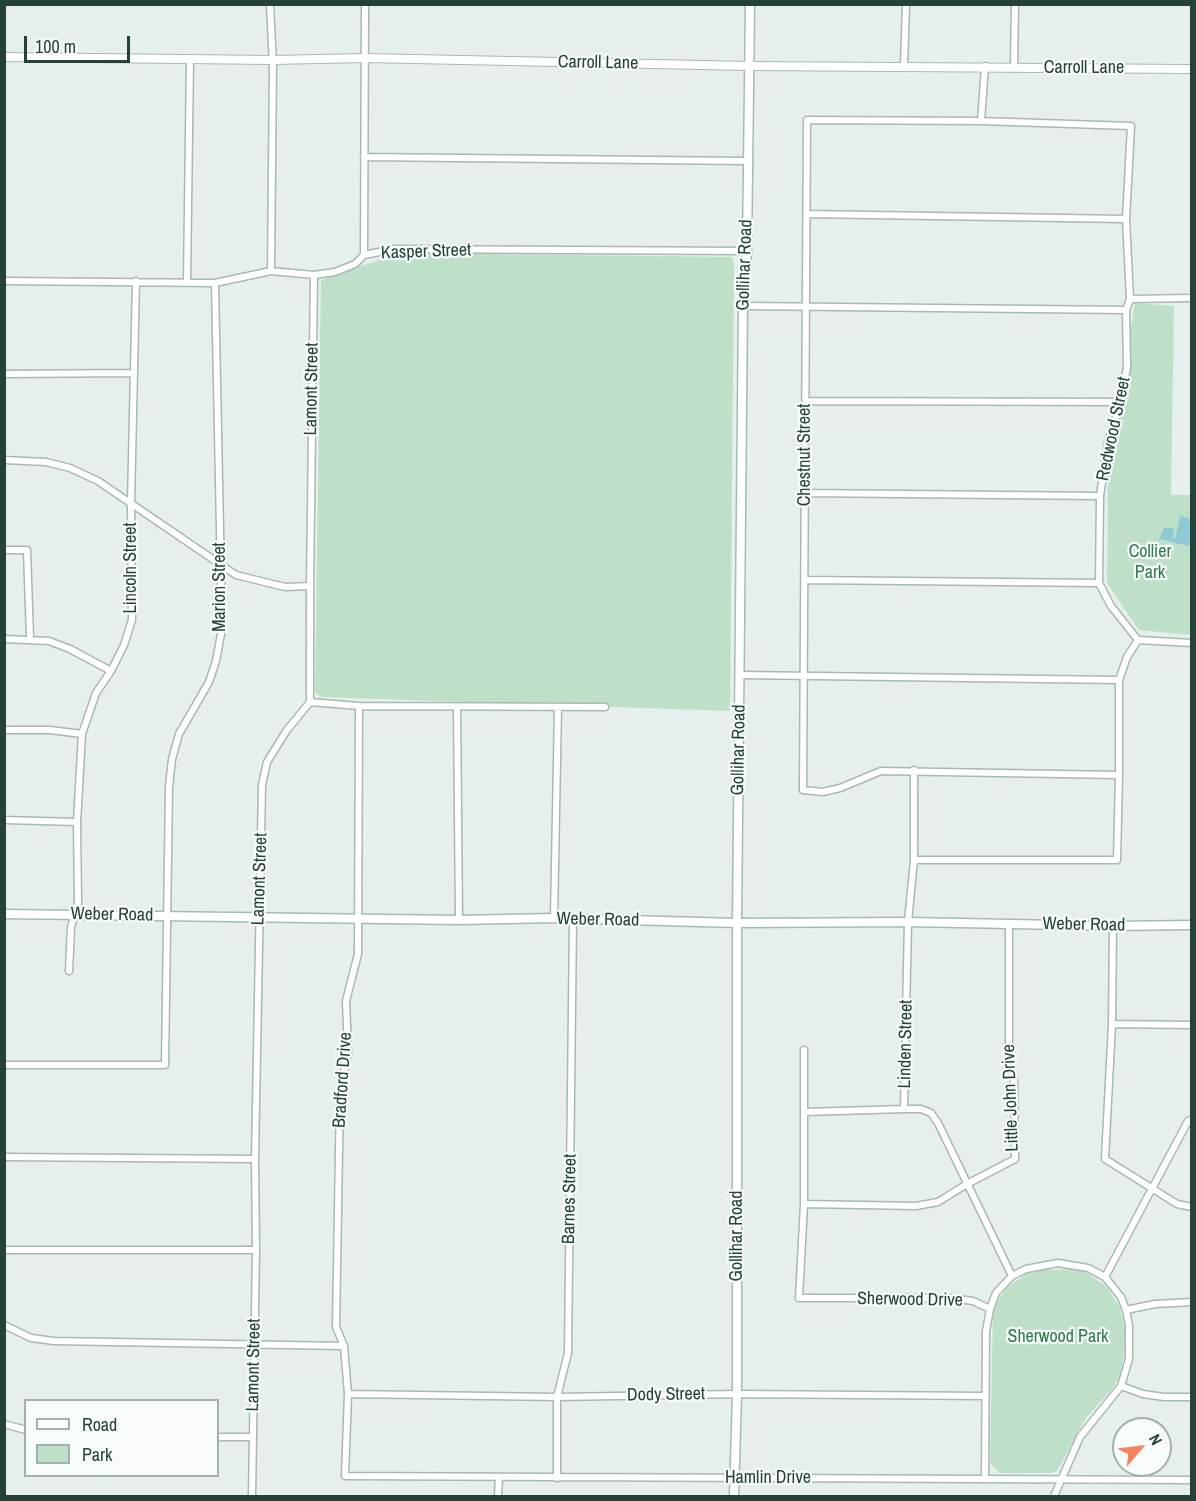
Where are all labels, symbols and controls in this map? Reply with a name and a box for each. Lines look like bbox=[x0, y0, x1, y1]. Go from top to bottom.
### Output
scale bar bbox=[27, 24, 134, 62]
text: 100 m bbox=[35, 34, 76, 59]
street label: Carroll Lane bbox=[558, 52, 638, 74]
street label: Carroll Lane bbox=[1044, 57, 1124, 79]
street label: Gollihar Road bbox=[733, 219, 757, 311]
street label: Kasper Street bbox=[381, 240, 471, 264]
street label: Lamont Street bbox=[300, 342, 324, 436]
street label: Redwood Street bbox=[1092, 375, 1136, 483]
street label: Chestnut Street bbox=[794, 404, 816, 506]
street label: Lincoln Street bbox=[120, 522, 142, 614]
park label: Collier Park bbox=[1129, 541, 1171, 584]
street label: Marion Street bbox=[209, 542, 231, 632]
street label: Gollihar Road bbox=[727, 704, 751, 796]
street label: Lamont Street bbox=[248, 832, 272, 926]
street label: Weber Road bbox=[71, 903, 153, 927]
street label: Weber Road bbox=[557, 908, 639, 932]
street label: Weber Road bbox=[1043, 913, 1125, 937]
street label: Linden Street bbox=[894, 1000, 918, 1088]
street label: Bradford Drive bbox=[329, 1031, 357, 1129]
street label: Little John Drive bbox=[998, 1044, 1024, 1152]
street label: Barnes Street bbox=[558, 1154, 582, 1244]
street label: Gollihar Road bbox=[726, 1190, 748, 1282]
street label: Sherwood Drive bbox=[857, 1288, 963, 1312]
street label: Lamont Street bbox=[242, 1318, 266, 1412]
park label: Sherwood Park bbox=[1008, 1326, 1108, 1348]
street label: Dody Street bbox=[627, 1384, 705, 1406]
legend bbox=[24, 1399, 219, 1477]
text: Road bbox=[82, 1412, 117, 1437]
north arrow bbox=[1112, 1417, 1172, 1477]
text: N bbox=[1144, 1430, 1168, 1449]
text: Park bbox=[82, 1442, 112, 1467]
street label: Hamlin Drive bbox=[725, 1467, 811, 1489]

